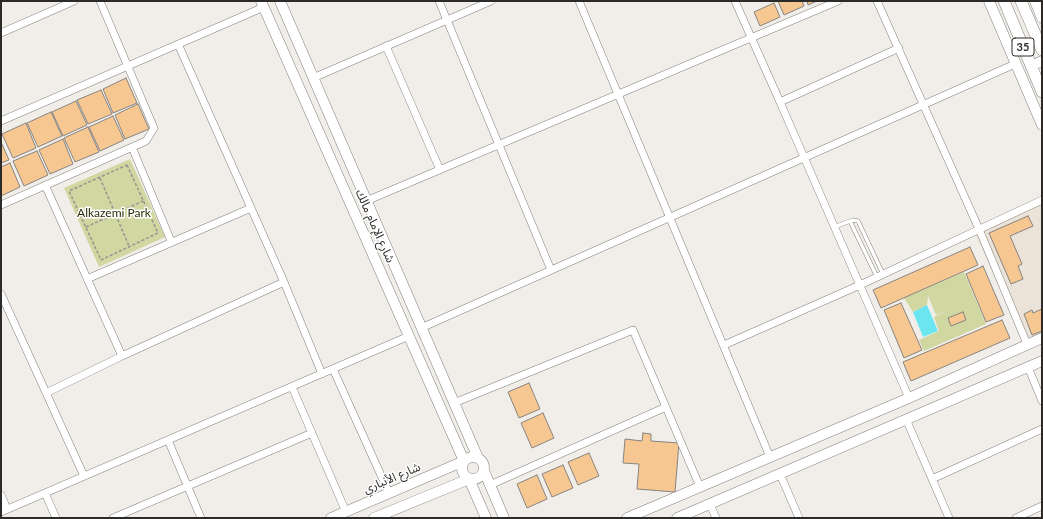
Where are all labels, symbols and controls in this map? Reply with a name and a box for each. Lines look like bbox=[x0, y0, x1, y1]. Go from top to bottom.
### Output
road number: 35 bbox=[1012, 38, 1034, 56]
street label: شارع الإمام مالك bbox=[352, 187, 398, 265]
park label: Alkazemi Park bbox=[77, 206, 151, 220]
street label: شارع الأنباري bbox=[361, 460, 423, 496]

